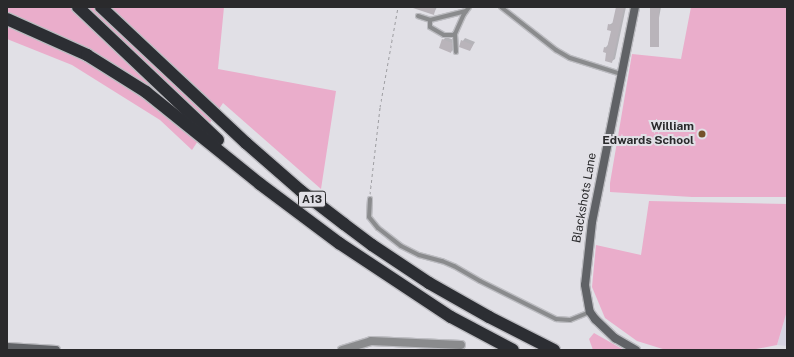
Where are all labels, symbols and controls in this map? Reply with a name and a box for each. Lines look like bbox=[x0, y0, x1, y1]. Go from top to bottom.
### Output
place label: William Edwards School bbox=[602, 120, 694, 148]
marker: William Edwards School bbox=[697, 129, 707, 139]
street label: Blackshots Lane bbox=[570, 152, 600, 244]
road number: A13 bbox=[297, 190, 327, 208]

